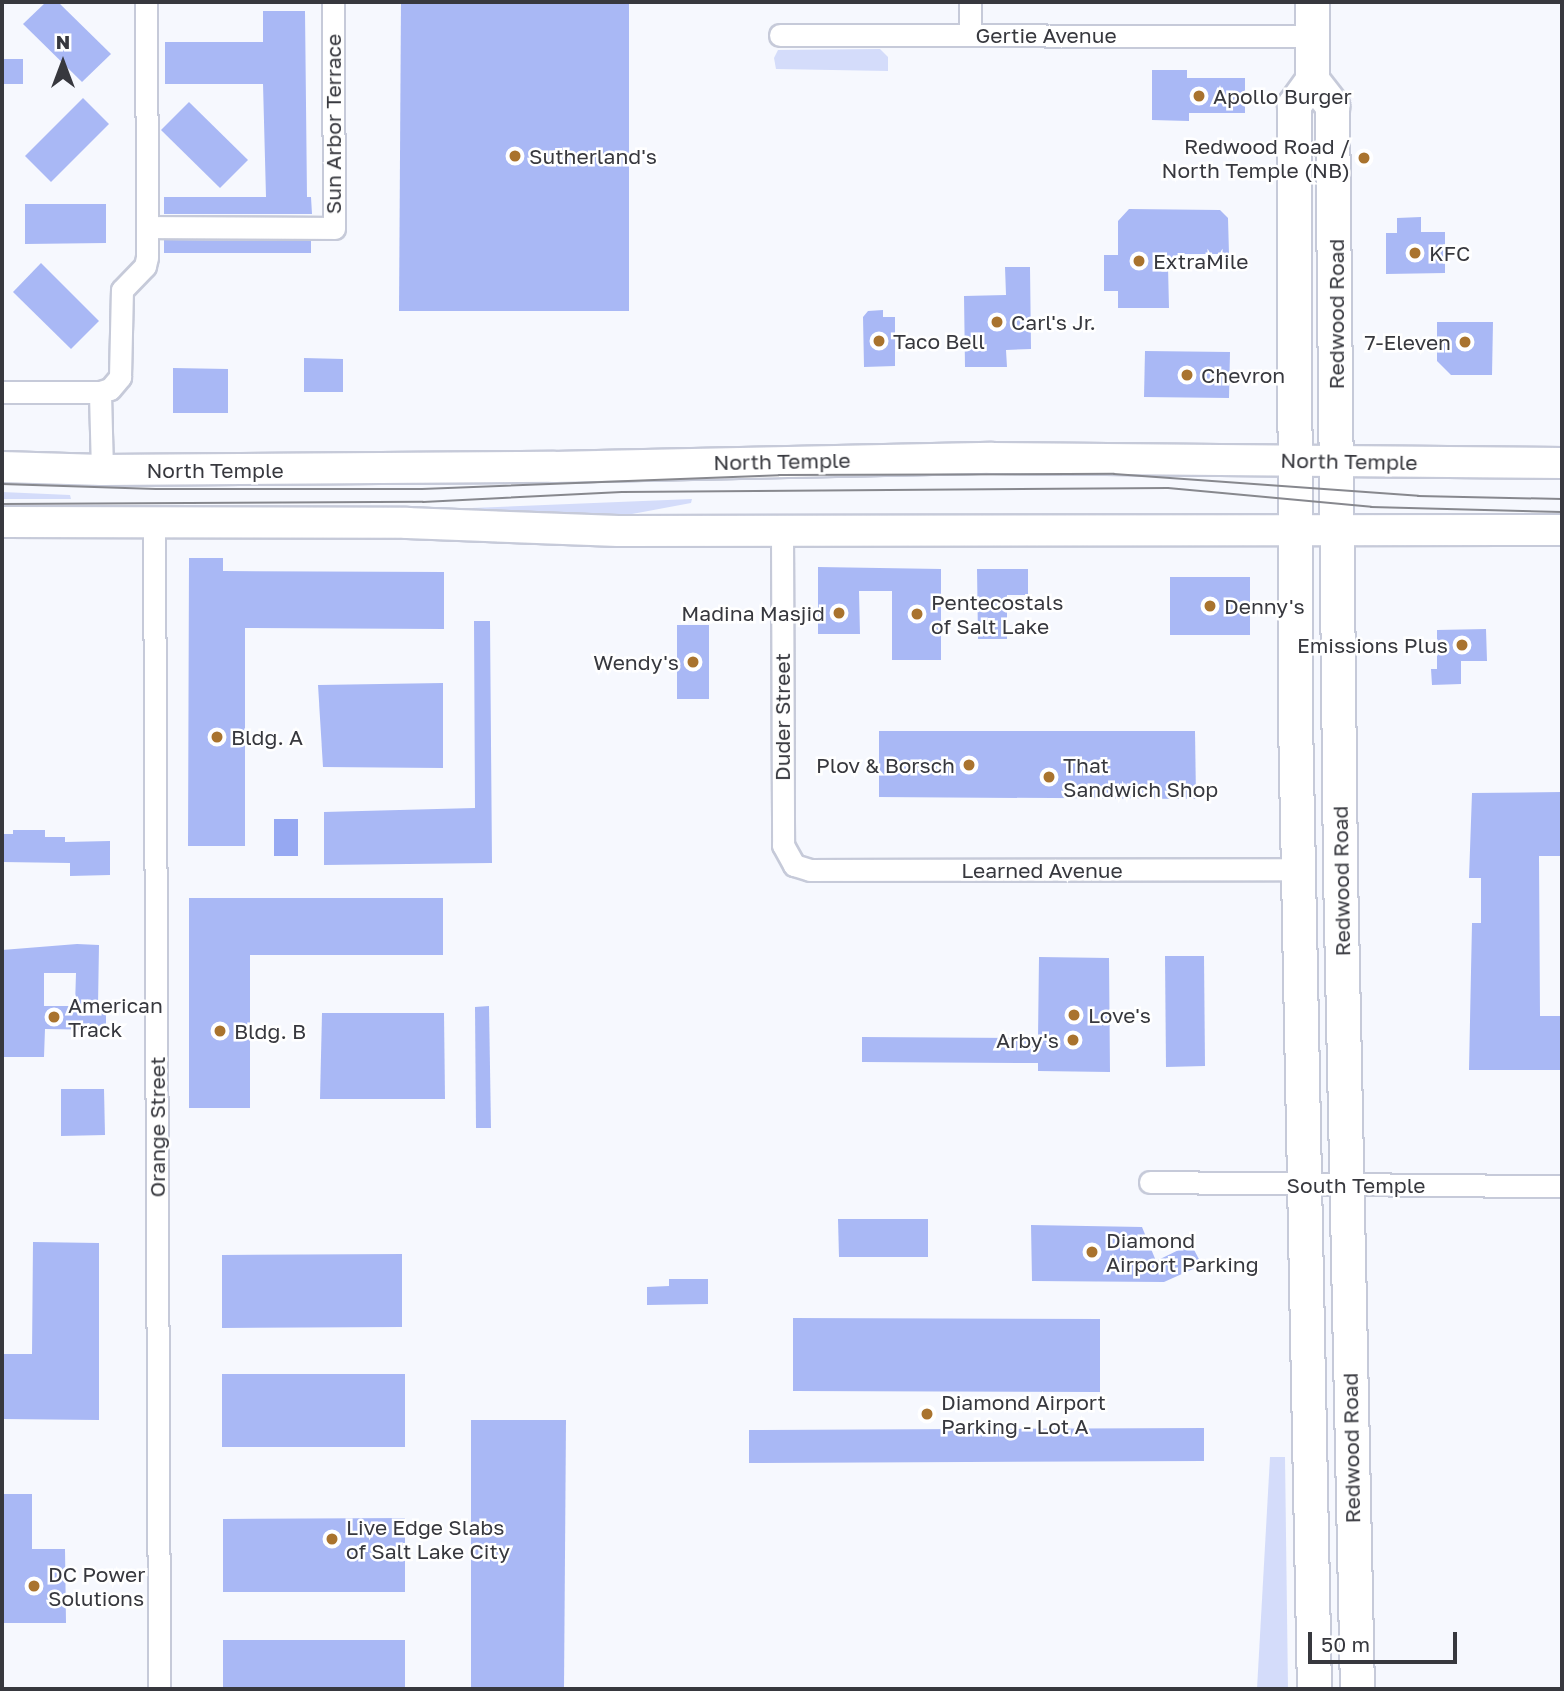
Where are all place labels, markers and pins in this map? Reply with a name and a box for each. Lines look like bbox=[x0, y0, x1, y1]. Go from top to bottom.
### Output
place label: Apollo Burger bbox=[1213, 83, 1352, 109]
marker: Apollo Burger bbox=[1191, 88, 1207, 104]
place label: Redwood Road / North Temple (NB) bbox=[1162, 133, 1350, 183]
place label: Sutherland's bbox=[529, 143, 657, 169]
marker: Sutherland's bbox=[507, 148, 523, 164]
marker: Redwood Road / North Temple (NB) bbox=[1356, 150, 1372, 166]
place label: KFC bbox=[1429, 240, 1470, 266]
marker: KFC bbox=[1407, 245, 1423, 261]
place label: ExtraMile bbox=[1153, 248, 1248, 274]
marker: ExtraMile bbox=[1131, 253, 1147, 269]
place label: Carl's Jr. bbox=[1011, 309, 1096, 335]
marker: Carl's Jr. bbox=[989, 314, 1005, 330]
place label: Taco Bell bbox=[893, 328, 985, 354]
place label: 7-Eleven bbox=[1364, 329, 1451, 355]
marker: Taco Bell bbox=[871, 333, 887, 349]
marker: 7-Eleven bbox=[1457, 334, 1473, 350]
place label: Chevron bbox=[1201, 362, 1285, 388]
marker: Chevron bbox=[1179, 367, 1195, 383]
place label: Pentecostals of Salt Lake bbox=[931, 589, 1063, 639]
place label: Denny's bbox=[1224, 593, 1305, 619]
marker: Denny's bbox=[1202, 598, 1218, 614]
place label: Madina Masjid bbox=[681, 600, 825, 626]
marker: Madina Masjid bbox=[831, 605, 847, 621]
marker: Pentecostals of Salt Lake bbox=[909, 606, 925, 622]
place label: Emissions Plus bbox=[1297, 632, 1448, 658]
marker: Emissions Plus bbox=[1454, 637, 1470, 653]
place label: Wendy's bbox=[593, 649, 679, 675]
marker: Wendy's bbox=[685, 654, 701, 670]
place label: Bldg. A bbox=[231, 724, 303, 750]
marker: Bldg. A bbox=[209, 729, 225, 745]
place label: Plov & Borsch bbox=[816, 752, 955, 778]
place label: That Sandwich Shop bbox=[1063, 752, 1218, 802]
marker: Plov & Borsch bbox=[961, 757, 977, 773]
marker: That Sandwich Shop bbox=[1041, 769, 1057, 785]
place label: American Track bbox=[68, 992, 163, 1042]
place label: Love's bbox=[1088, 1002, 1151, 1028]
marker: Love's bbox=[1066, 1007, 1082, 1023]
marker: American Track bbox=[46, 1009, 62, 1025]
place label: Bldg. B bbox=[234, 1018, 306, 1044]
marker: Bldg. B bbox=[212, 1023, 228, 1039]
place label: Arby's bbox=[996, 1027, 1059, 1053]
marker: Arby's bbox=[1065, 1032, 1081, 1048]
place label: Diamond Airport Parking bbox=[1106, 1227, 1259, 1277]
marker: Diamond Airport Parking bbox=[1084, 1244, 1100, 1260]
place label: Diamond Airport Parking - Lot A bbox=[941, 1389, 1106, 1439]
marker: Diamond Airport Parking - Lot A bbox=[919, 1406, 935, 1422]
place label: Live Edge Slabs of Salt Lake City bbox=[346, 1514, 510, 1564]
marker: Live Edge Slabs of Salt Lake City bbox=[324, 1531, 340, 1547]
place label: DC Power Solutions bbox=[48, 1561, 145, 1611]
marker: DC Power Solutions bbox=[26, 1578, 42, 1594]

